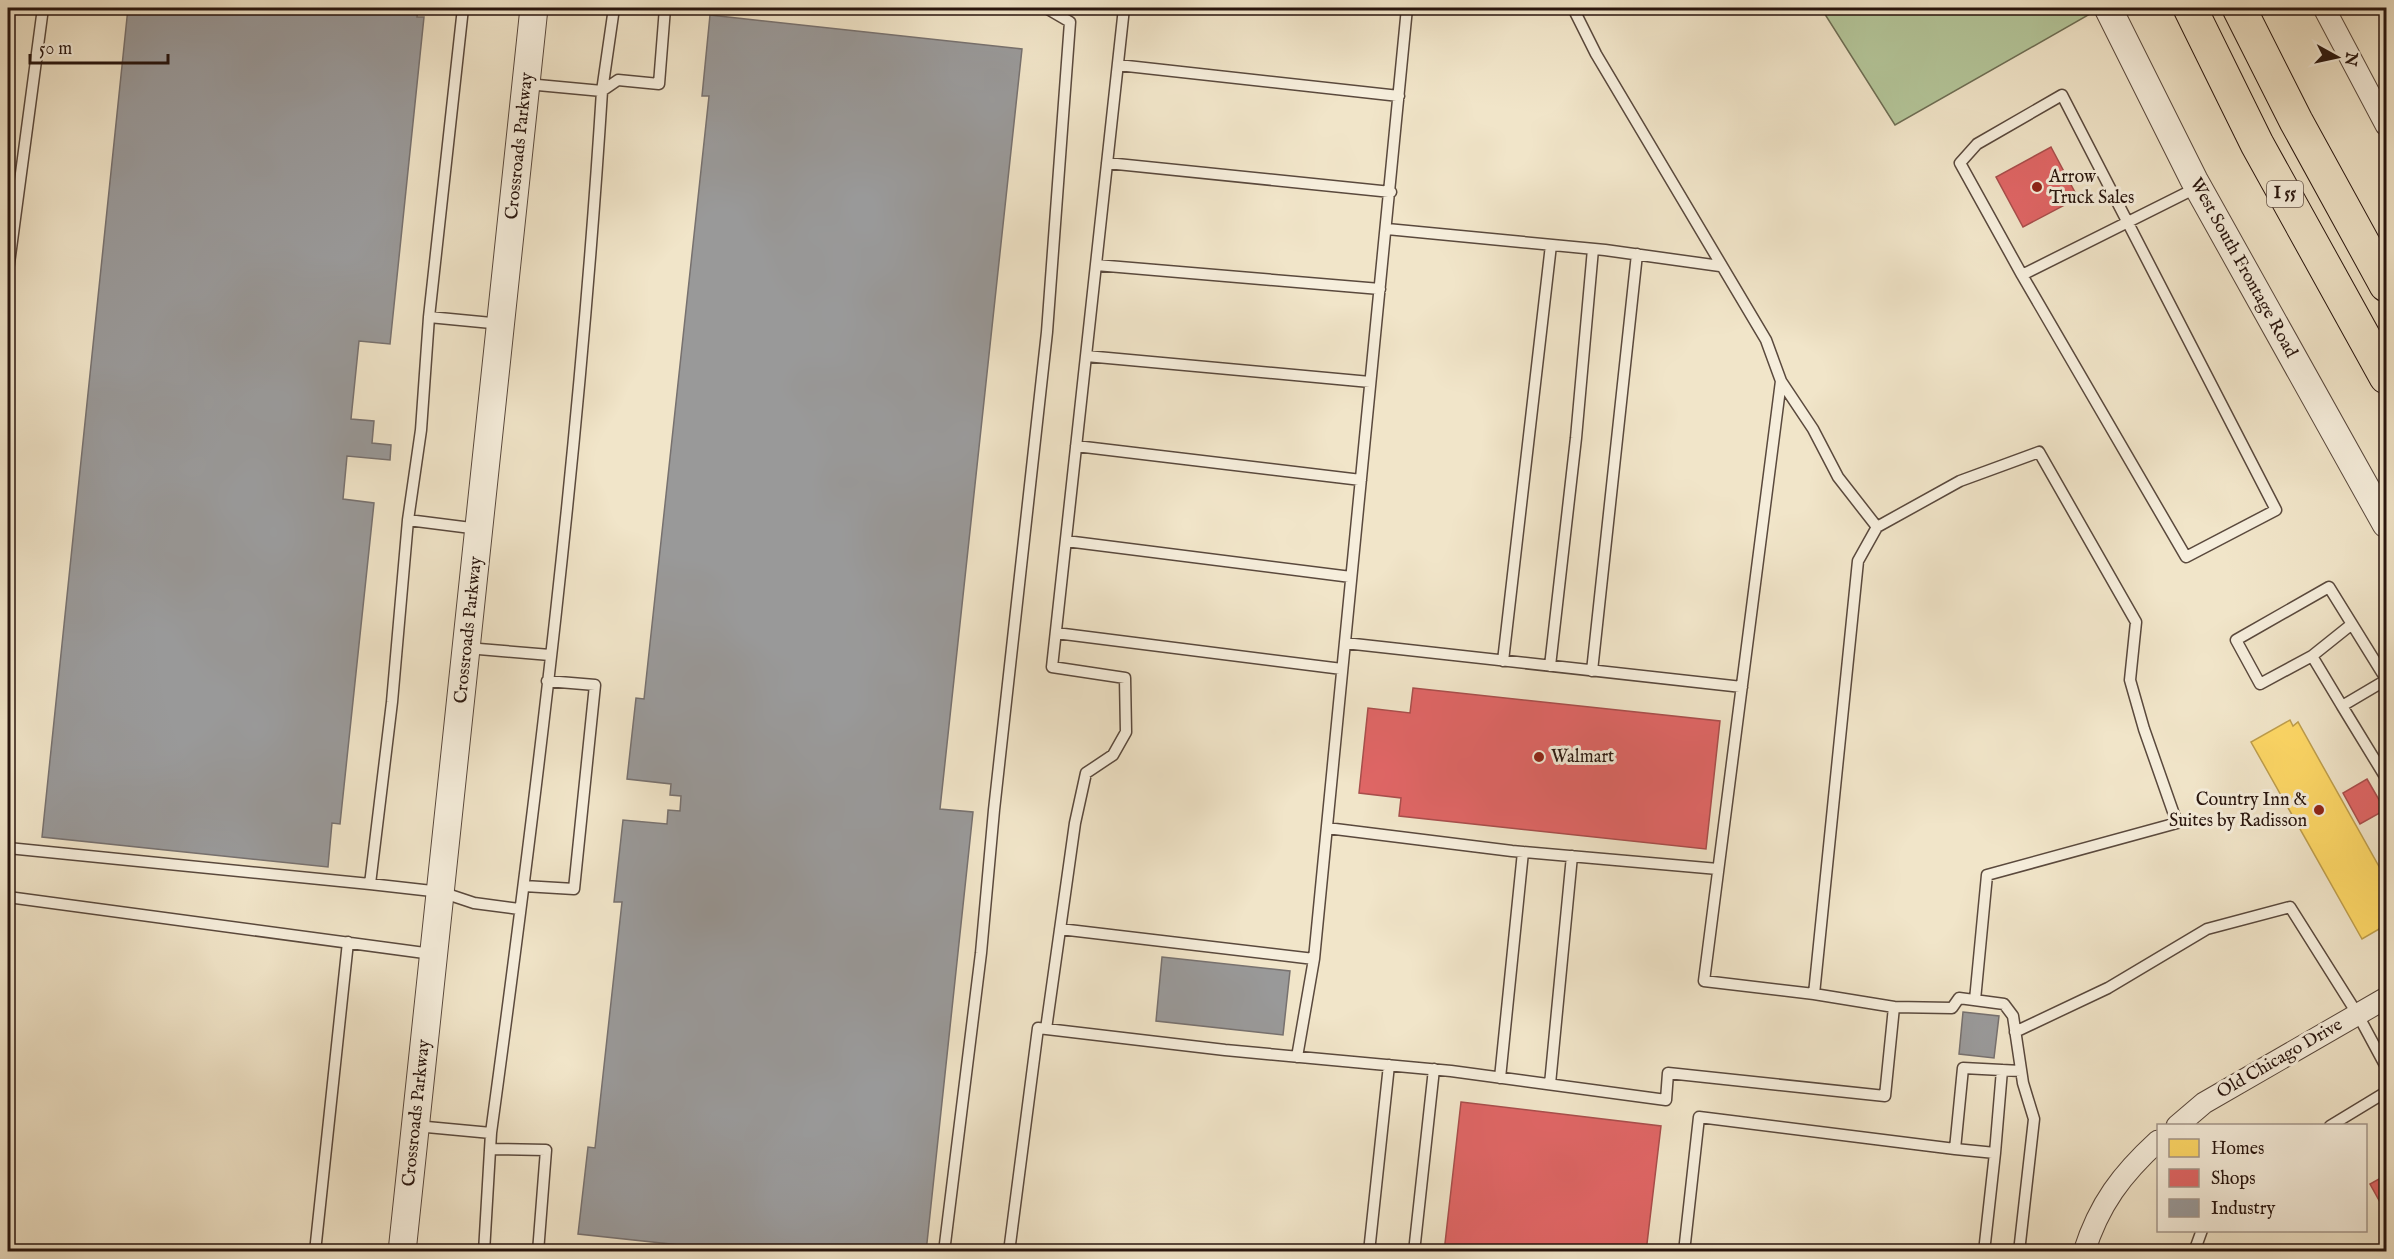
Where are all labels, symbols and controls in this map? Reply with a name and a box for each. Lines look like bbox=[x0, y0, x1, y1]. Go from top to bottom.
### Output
scale bar bbox=[30, 27, 168, 65]
north arrow bbox=[2307, 27, 2367, 87]
text: 50 m bbox=[39, 38, 72, 61]
text: N bbox=[2339, 50, 2361, 67]
street label: Crossroads Parkway bbox=[501, 71, 539, 221]
place label: Arrow Truck Sales bbox=[2048, 166, 2134, 210]
street label: West South Frontage Road bbox=[2184, 174, 2302, 362]
marker: Arrow Truck Sales bbox=[2030, 180, 2044, 194]
road number: I 55 bbox=[2267, 181, 2303, 207]
street label: Crossroads Parkway bbox=[450, 555, 488, 705]
place label: Walmart bbox=[1551, 746, 1614, 769]
marker: Walmart bbox=[1532, 750, 1546, 764]
place label: Country Inn & Suites by Radisson bbox=[2169, 789, 2307, 833]
marker: Country Inn & Suites by Radisson bbox=[2312, 803, 2326, 817]
street label: Old Chicago Drive bbox=[2213, 1014, 2347, 1104]
street label: Crossroads Parkway bbox=[398, 1038, 436, 1188]
legend bbox=[2157, 1124, 2367, 1232]
text: Homes bbox=[2211, 1138, 2264, 1161]
text: Shops bbox=[2211, 1168, 2256, 1191]
text: Industry bbox=[2211, 1198, 2275, 1221]

